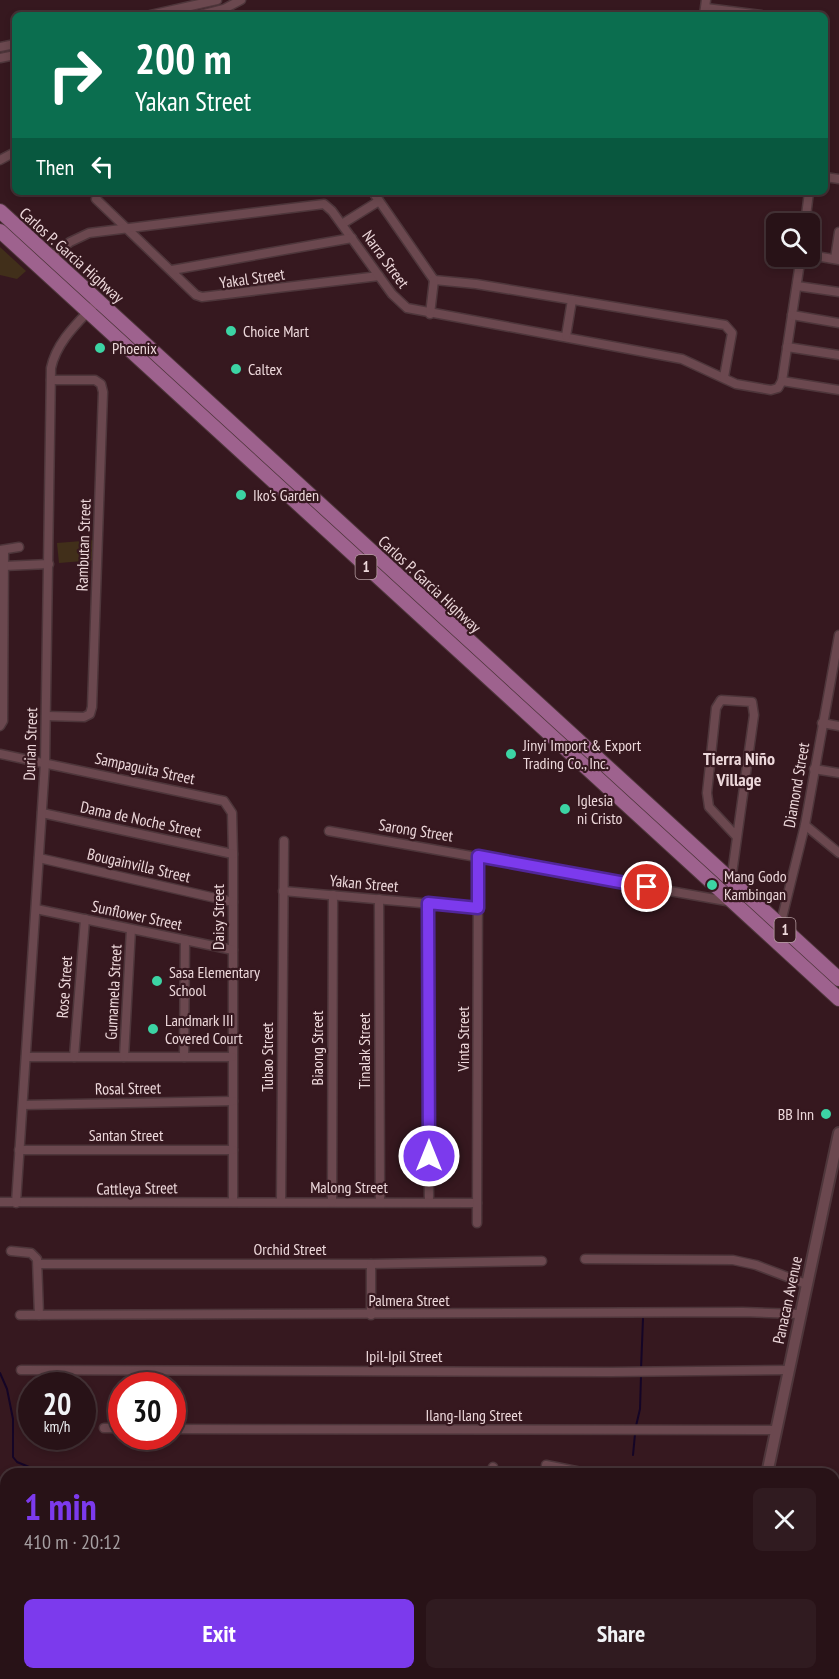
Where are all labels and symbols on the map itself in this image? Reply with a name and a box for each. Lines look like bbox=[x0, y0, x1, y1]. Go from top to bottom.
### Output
street label: Carlos P. Garcia Highway bbox=[16, 203, 128, 307]
street label: Narra Street bbox=[358, 226, 414, 292]
street label: Yakal Street bbox=[218, 263, 286, 292]
place label: Choice Mart bbox=[243, 321, 310, 341]
marker: Choice Mart bbox=[224, 324, 238, 338]
place label: Phoenix bbox=[112, 338, 157, 358]
marker: Phoenix bbox=[93, 341, 107, 355]
place label: Caltex bbox=[248, 359, 283, 379]
marker: Caltex bbox=[229, 362, 243, 376]
place label: Iko's Garden bbox=[253, 485, 319, 505]
marker: Iko's Garden bbox=[234, 488, 248, 502]
street label: Rambutan Street bbox=[71, 498, 95, 592]
street label: Carlos P. Garcia Highway bbox=[374, 531, 486, 637]
road number: 1 bbox=[356, 555, 376, 579]
street label: Durian Street bbox=[19, 707, 41, 781]
place label: Jinyi Import & Export Trading Co., Inc. bbox=[522, 735, 642, 773]
street label: Diamond Street bbox=[779, 740, 813, 829]
marker: Jinyi Import & Export Trading Co., Inc. bbox=[504, 747, 518, 761]
district label: Tierra Niño Village bbox=[703, 747, 775, 791]
street label: Sampaguita Street bbox=[93, 748, 197, 788]
place label: Iglesia ni Cristo bbox=[577, 790, 623, 828]
street label: Dama de Noche Street bbox=[79, 796, 204, 842]
marker: Iglesia ni Cristo bbox=[558, 802, 572, 816]
street label: Sarong Street bbox=[377, 814, 455, 846]
street label: Bougainvilla Street bbox=[85, 843, 193, 887]
pin bbox=[621, 861, 672, 912]
place label: Mang Godo Kambingan bbox=[724, 866, 787, 904]
street label: Yakan Street bbox=[329, 870, 400, 896]
marker: Mang Godo Kambingan bbox=[705, 878, 719, 892]
street label: Daisy Street bbox=[208, 884, 228, 950]
street label: Sunflower Street bbox=[90, 896, 185, 934]
road number: 1 bbox=[774, 918, 796, 942]
street label: Gumamela Street bbox=[101, 943, 126, 1040]
street label: Rose Street bbox=[52, 955, 76, 1019]
place label: Sasa Elementary School bbox=[169, 962, 260, 1000]
marker: Sasa Elementary School bbox=[150, 974, 164, 988]
street label: Vinta Street bbox=[453, 1006, 473, 1073]
place label: Landmark III Covered Court bbox=[165, 1010, 243, 1048]
street label: Biaong Street bbox=[307, 1010, 327, 1085]
street label: Tinalak Street bbox=[354, 1012, 374, 1089]
marker: Landmark III Covered Court bbox=[146, 1022, 160, 1036]
street label: Tubao Street bbox=[257, 1022, 277, 1092]
street label: Rosal Street bbox=[95, 1077, 162, 1099]
place label: BB Inn bbox=[778, 1104, 814, 1124]
marker: BB Inn bbox=[819, 1107, 833, 1121]
position arrow bbox=[397, 1124, 461, 1188]
street label: Santan Street bbox=[89, 1125, 164, 1145]
street label: Cattleya Street bbox=[96, 1177, 178, 1199]
street label: Malong Street bbox=[310, 1177, 388, 1197]
street label: Orchid Street bbox=[254, 1239, 327, 1259]
street label: Panacan Avenue bbox=[768, 1254, 806, 1346]
street label: Palmera Street bbox=[368, 1290, 450, 1310]
street label: Ipil-Ipil Street bbox=[366, 1346, 443, 1366]
speed limit sign: 30 bbox=[108, 1372, 186, 1450]
street label: Ilang-Ilang Street bbox=[426, 1405, 523, 1425]

